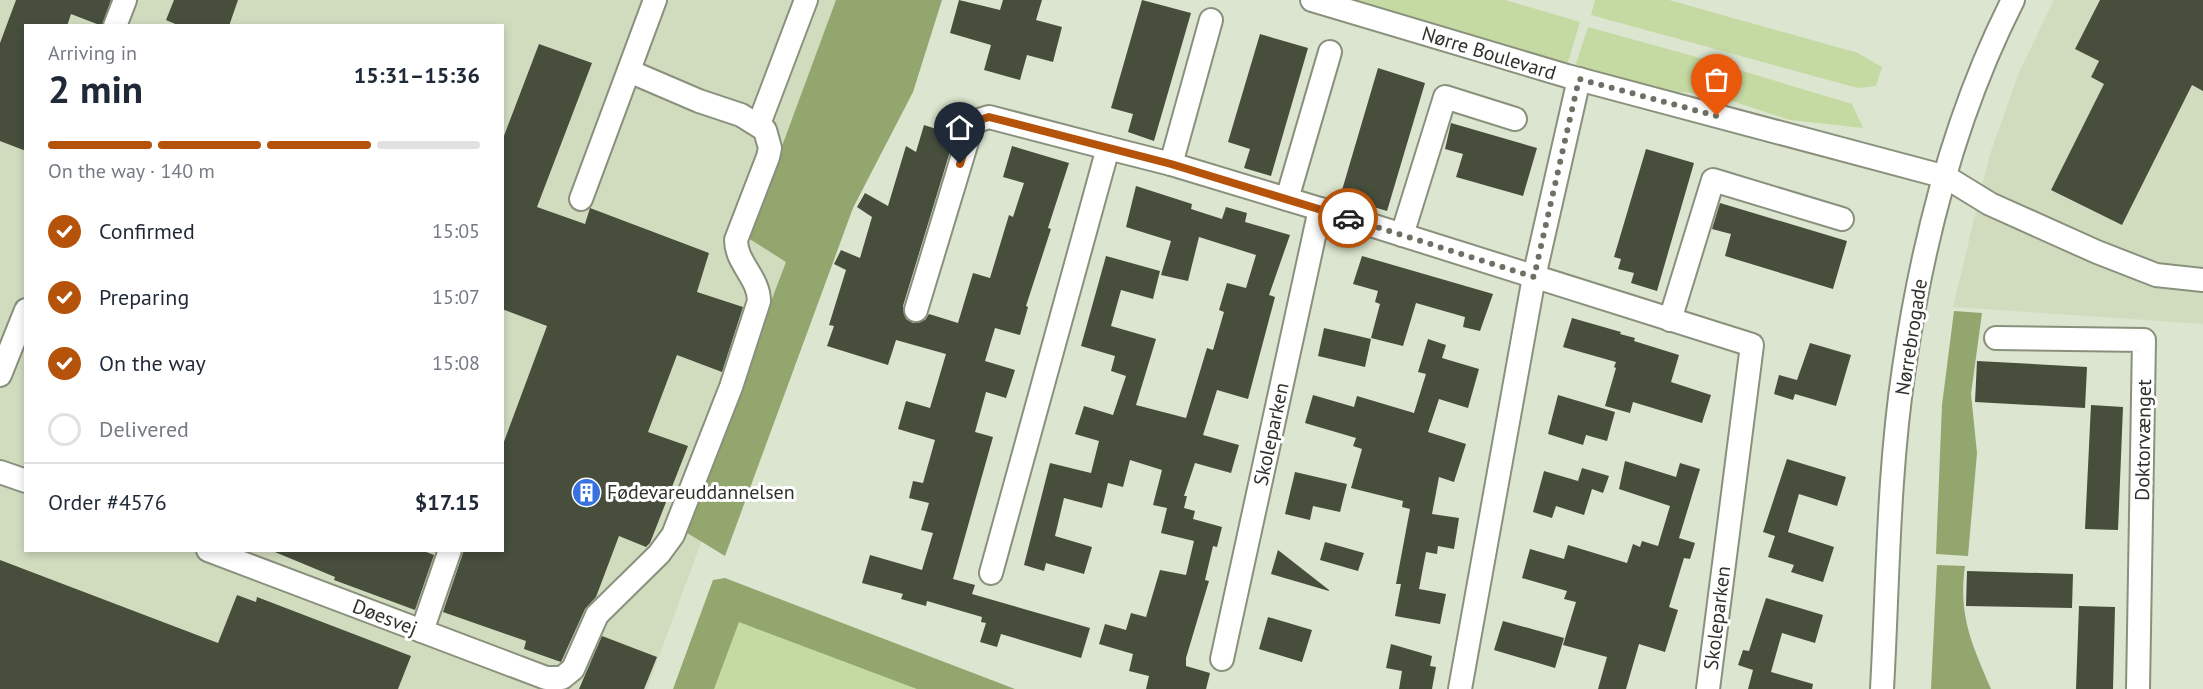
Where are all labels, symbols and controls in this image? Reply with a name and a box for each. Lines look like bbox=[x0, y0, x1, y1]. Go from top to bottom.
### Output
street label: Nørre Boulevard bbox=[1419, 20, 1559, 86]
text: Arriving in bbox=[48, 40, 137, 66]
pin bbox=[1691, 54, 1742, 116]
text: 15:31–15:36 bbox=[354, 61, 480, 89]
text: 2 min bbox=[48, 63, 143, 114]
icon: bag bbox=[1700, 63, 1733, 96]
pin bbox=[934, 102, 985, 164]
icon: home bbox=[943, 111, 976, 144]
text: On the way · 140 m bbox=[48, 158, 215, 184]
courier bbox=[1318, 188, 1378, 248]
icon: car bbox=[1332, 202, 1365, 235]
icon: check bbox=[48, 215, 81, 248]
text: Confirmed bbox=[99, 217, 195, 245]
text: 15:05 bbox=[432, 218, 480, 244]
street label: Nørrebrogade bbox=[1889, 277, 1933, 397]
icon: check bbox=[48, 281, 81, 314]
text: Preparing bbox=[99, 283, 189, 311]
text: 15:07 bbox=[432, 284, 480, 310]
icon: check bbox=[48, 347, 81, 380]
text: On the way bbox=[99, 349, 206, 377]
text: 15:08 bbox=[432, 350, 480, 376]
street label: Doktorvænget bbox=[2129, 379, 2157, 501]
street label: Skoleparken bbox=[1247, 380, 1295, 488]
text: Delivered bbox=[99, 415, 189, 443]
building icon: Fødevareuddannelsen bbox=[570, 476, 602, 508]
place label: Fødevareuddannelsen bbox=[607, 479, 795, 505]
text: Order #4576 bbox=[48, 488, 167, 516]
text: $17.15 bbox=[415, 488, 480, 516]
street label: Skoleparken bbox=[1698, 564, 1736, 672]
street label: Døesvej bbox=[349, 593, 421, 641]

